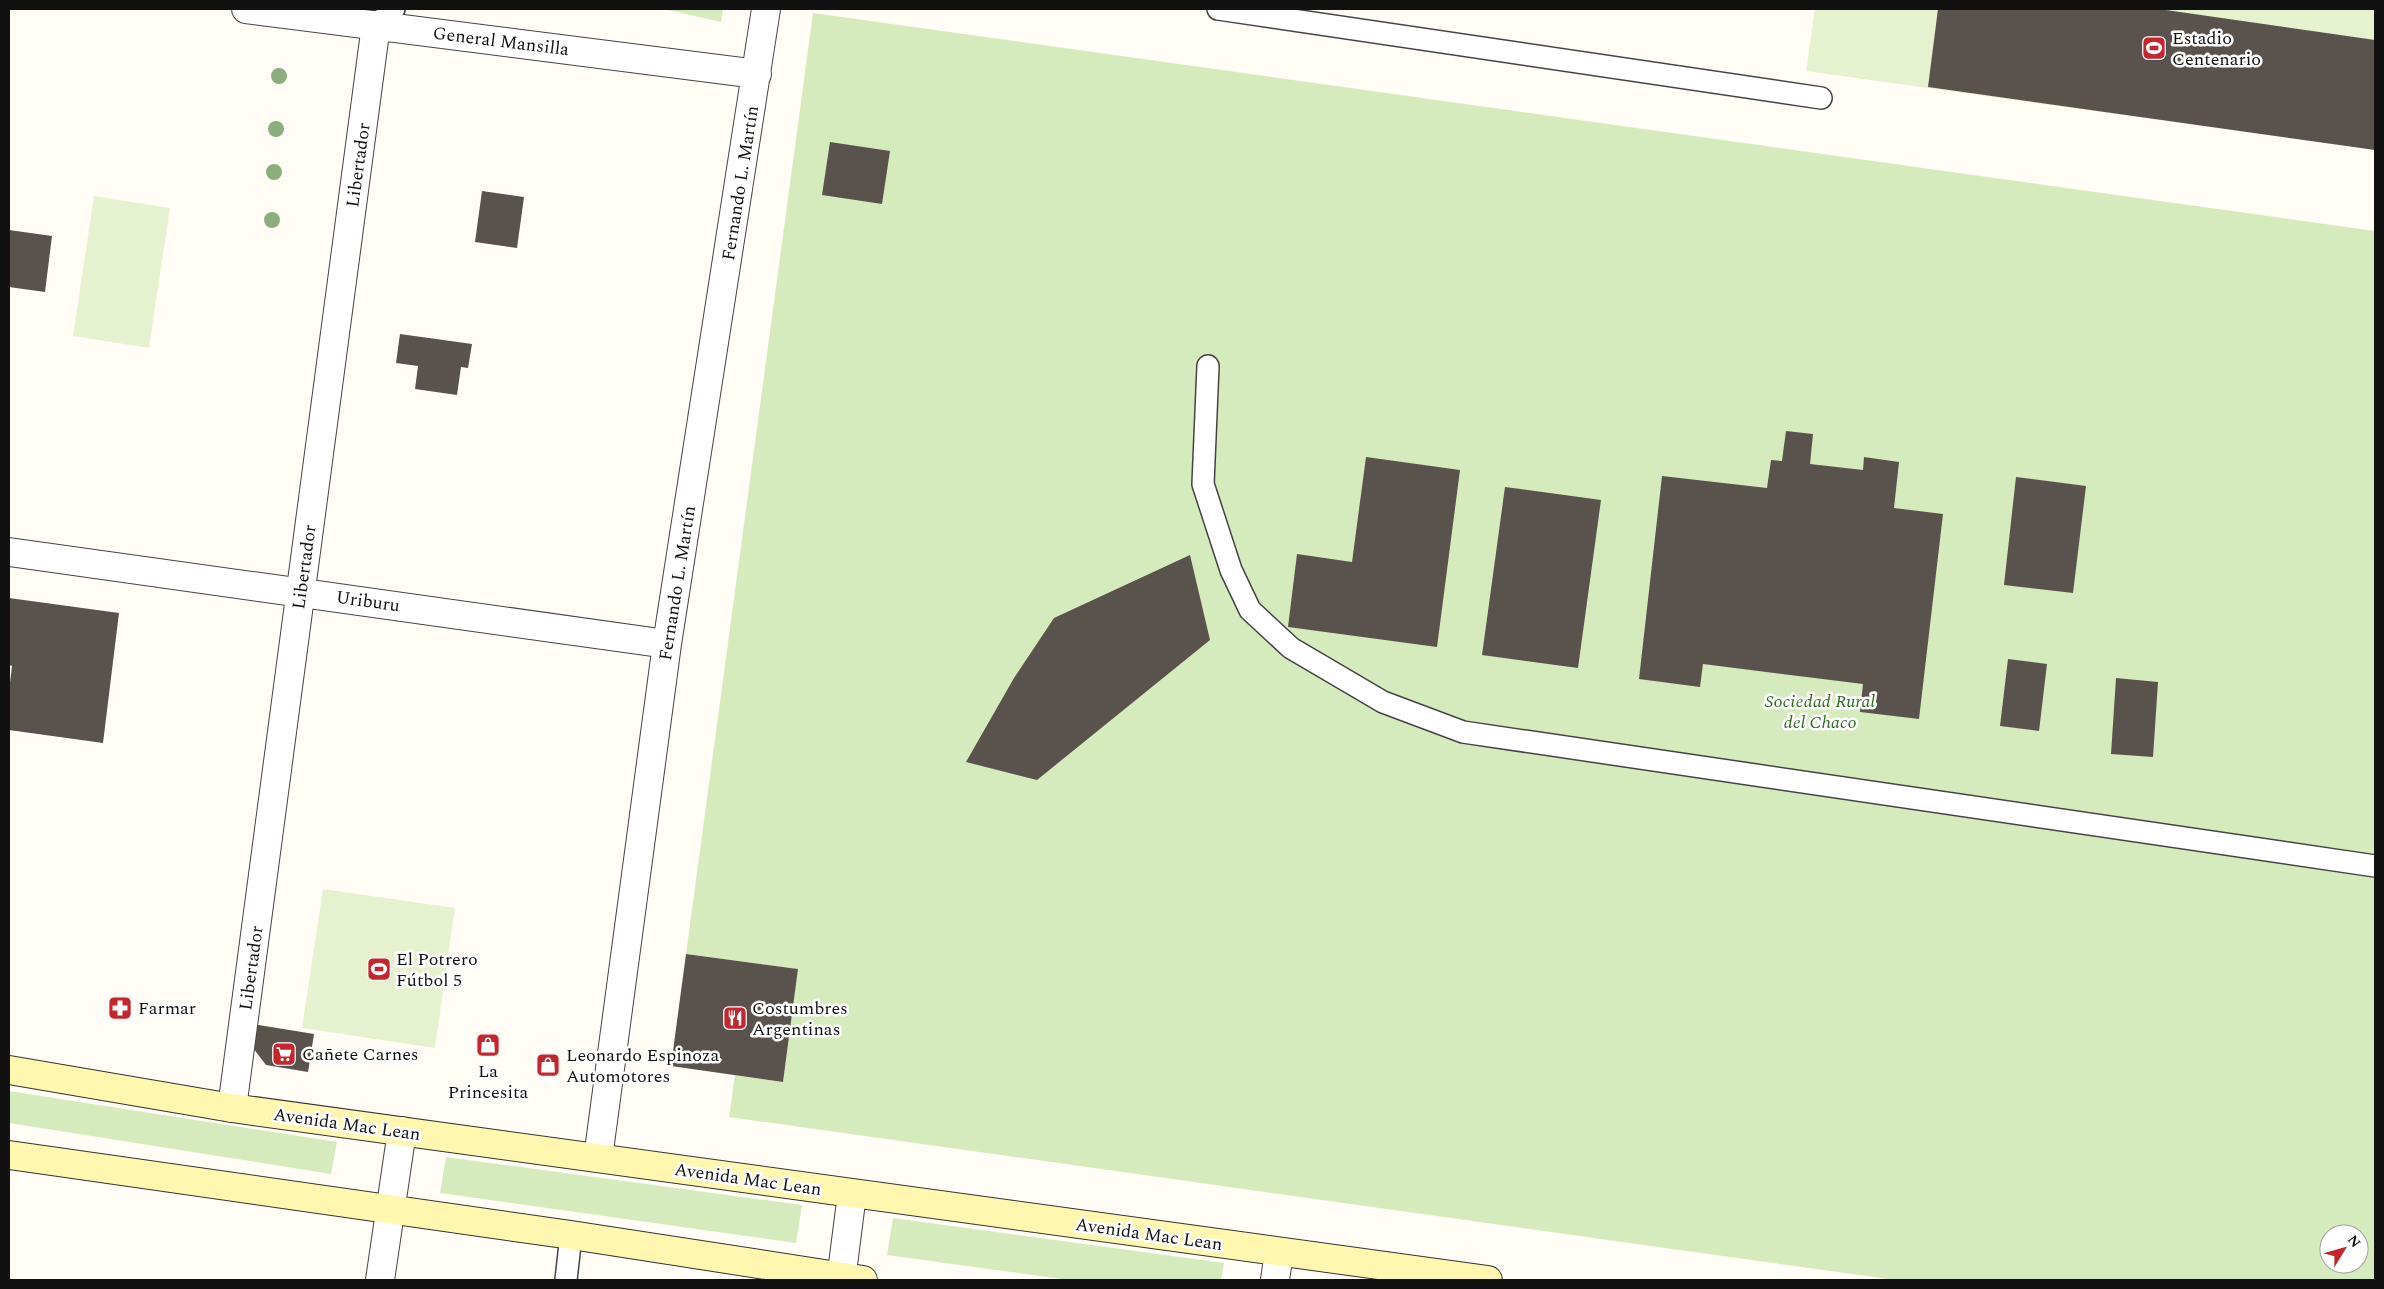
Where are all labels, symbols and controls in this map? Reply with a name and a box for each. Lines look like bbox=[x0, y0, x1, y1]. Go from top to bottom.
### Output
street label: General Mansilla bbox=[431, 20, 571, 63]
place label: Estadio Centenario bbox=[2172, 25, 2261, 73]
sports icon: Estadio Centenario bbox=[2141, 35, 2167, 61]
street label: Fernando L. Martín bbox=[715, 104, 766, 262]
street label: Libertador bbox=[339, 121, 378, 209]
street label: Fernando L. Martín bbox=[652, 504, 703, 662]
street label: Libertador bbox=[285, 523, 324, 611]
street label: Uriburu bbox=[334, 584, 402, 619]
park label: Sociedad Rural del Chaco bbox=[1765, 688, 1875, 736]
street label: Libertador bbox=[232, 924, 271, 1012]
place label: El Potrero Fútbol 5 bbox=[396, 946, 478, 994]
sports icon: El Potrero Fútbol 5 bbox=[366, 956, 392, 982]
pharmacy icon: Farmar bbox=[107, 995, 133, 1021]
place label: Farmar bbox=[138, 995, 196, 1022]
place label: Costumbres Argentinas bbox=[752, 995, 848, 1043]
restaurant icon: Costumbres Argentinas bbox=[722, 1005, 748, 1031]
shop icon: La Princesita bbox=[475, 1032, 501, 1058]
supermarket icon: Cañete Carnes bbox=[271, 1041, 297, 1067]
place label: Cañete Carnes bbox=[302, 1041, 419, 1068]
place label: Leonardo Espinoza Automotores bbox=[566, 1042, 719, 1090]
shop icon: Leonardo Espinoza Automotores bbox=[535, 1052, 561, 1078]
place label: La Princesita bbox=[448, 1058, 528, 1106]
street label: Avenida Mac Lean bbox=[272, 1101, 422, 1148]
street label: Avenida Mac Lean bbox=[673, 1156, 823, 1203]
street label: Avenida Mac Lean bbox=[1074, 1211, 1224, 1258]
north arrow bbox=[2319, 1224, 2369, 1274]
text: N bbox=[2342, 1231, 2366, 1252]

